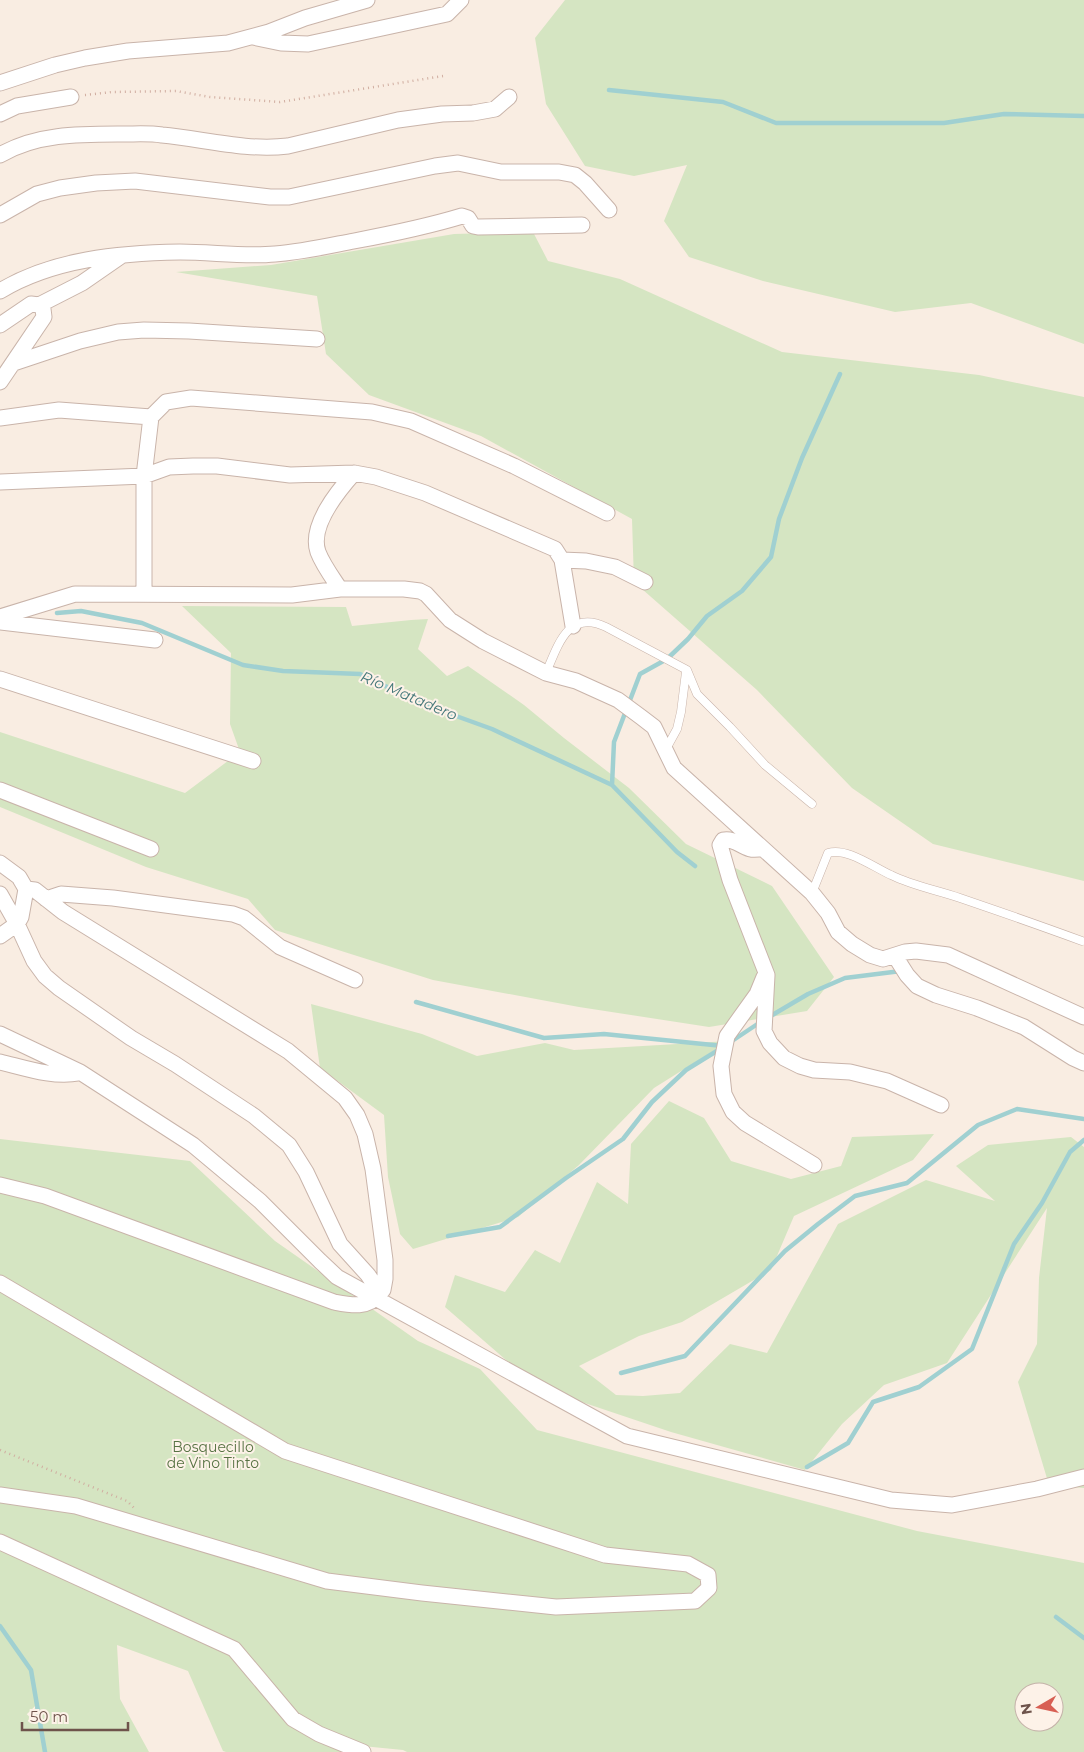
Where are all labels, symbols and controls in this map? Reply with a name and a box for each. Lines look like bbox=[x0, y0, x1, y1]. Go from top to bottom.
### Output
water label: Río Matadero bbox=[358, 667, 460, 724]
park label: Bosquecillo de Vino Tinto bbox=[167, 1438, 259, 1472]
north arrow bbox=[1014, 1682, 1064, 1732]
scale bar bbox=[22, 1700, 129, 1732]
text: N bbox=[1016, 1702, 1036, 1716]
text: 50 m bbox=[30, 1707, 68, 1726]

